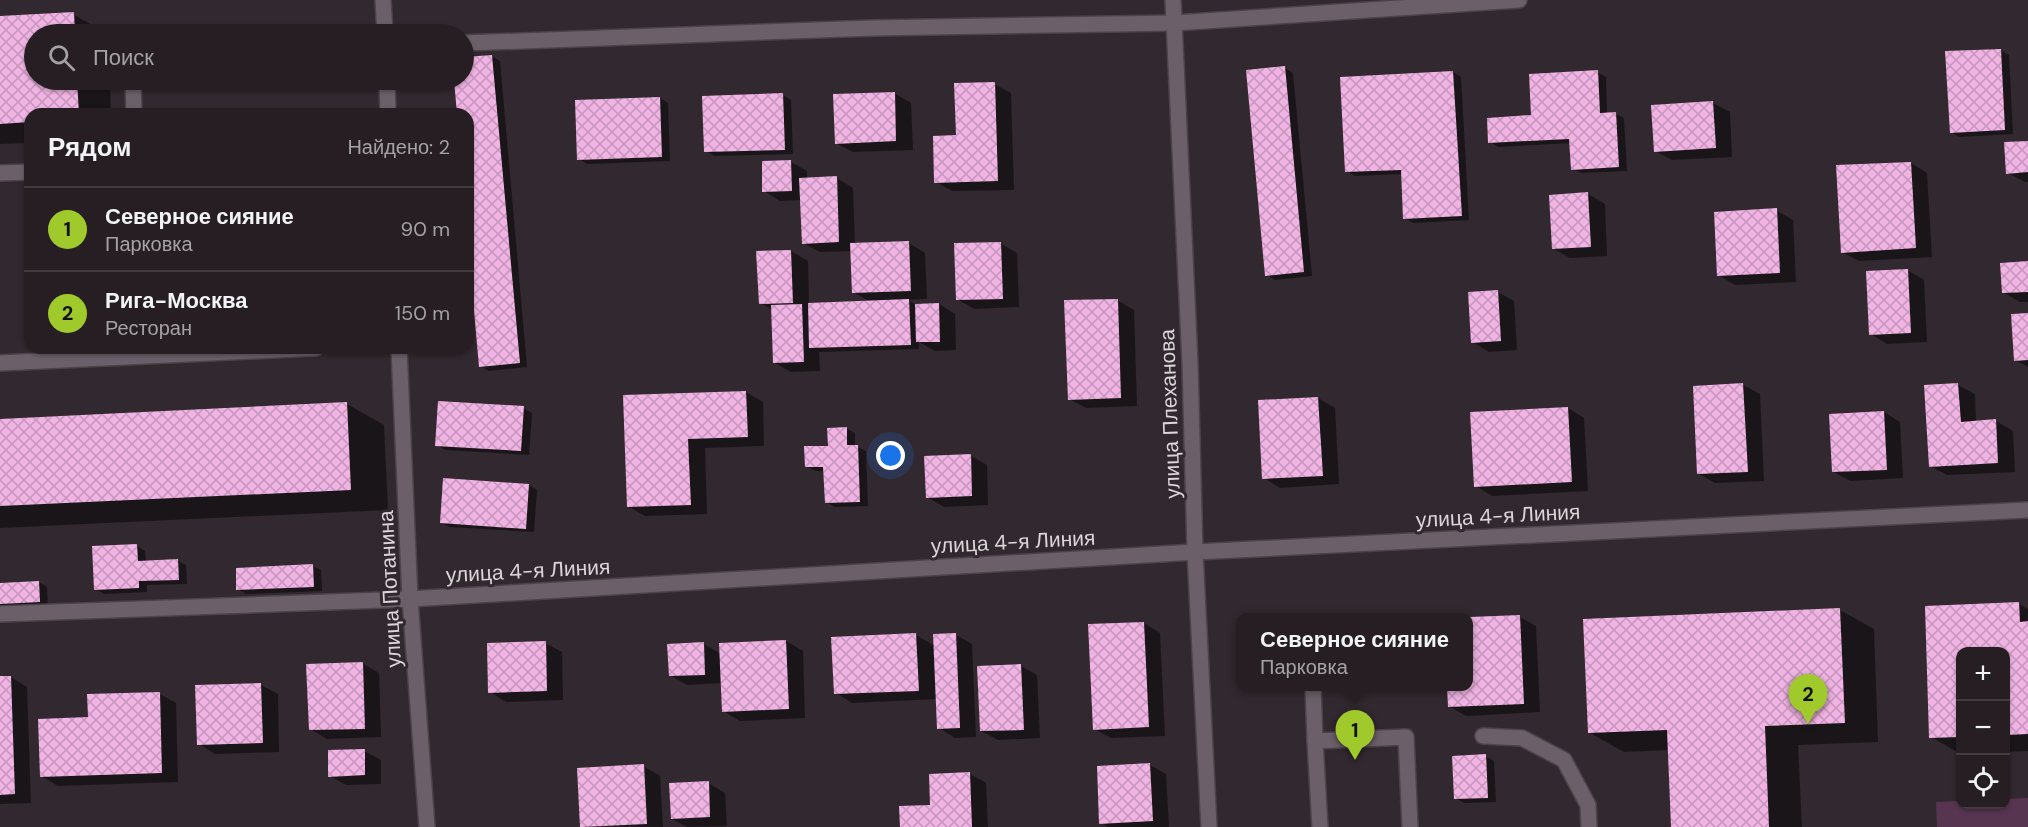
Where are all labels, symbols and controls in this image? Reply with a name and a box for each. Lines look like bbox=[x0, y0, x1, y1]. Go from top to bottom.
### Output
search box bbox=[24, 24, 474, 90]
icon: search bbox=[45, 41, 78, 74]
text: Поиск bbox=[93, 43, 154, 72]
text: Рядом bbox=[48, 130, 131, 164]
text: Найдено: 2 bbox=[347, 134, 450, 160]
text: Северное сияние bbox=[105, 202, 294, 231]
text: 1 bbox=[64, 216, 71, 242]
text: 90 m bbox=[401, 216, 450, 242]
text: Парковка bbox=[105, 231, 193, 257]
text: Рига-Москва bbox=[105, 286, 247, 315]
text: 2 bbox=[62, 300, 73, 326]
text: 150 m bbox=[395, 300, 450, 326]
text: Ресторан bbox=[105, 315, 192, 341]
street label: улица Плеханова bbox=[1153, 328, 1187, 499]
your location bbox=[876, 441, 905, 470]
street label: улица 4-я Линия bbox=[1415, 498, 1581, 534]
street label: улица Потанина bbox=[372, 509, 408, 668]
street label: улица 4-я Линия bbox=[930, 524, 1096, 560]
street label: улица 4-я Линия bbox=[445, 553, 611, 589]
popup bbox=[1236, 613, 1473, 691]
text: Северное сияние bbox=[1260, 625, 1449, 654]
map controls bbox=[1956, 647, 2010, 809]
button: + bbox=[1956, 647, 2010, 701]
text: Парковка bbox=[1260, 654, 1348, 680]
pin: 2 bbox=[1788, 674, 1828, 724]
button: − bbox=[1956, 701, 2010, 755]
pin: 1 bbox=[1336, 710, 1374, 760]
button: locate bbox=[1956, 755, 2010, 809]

